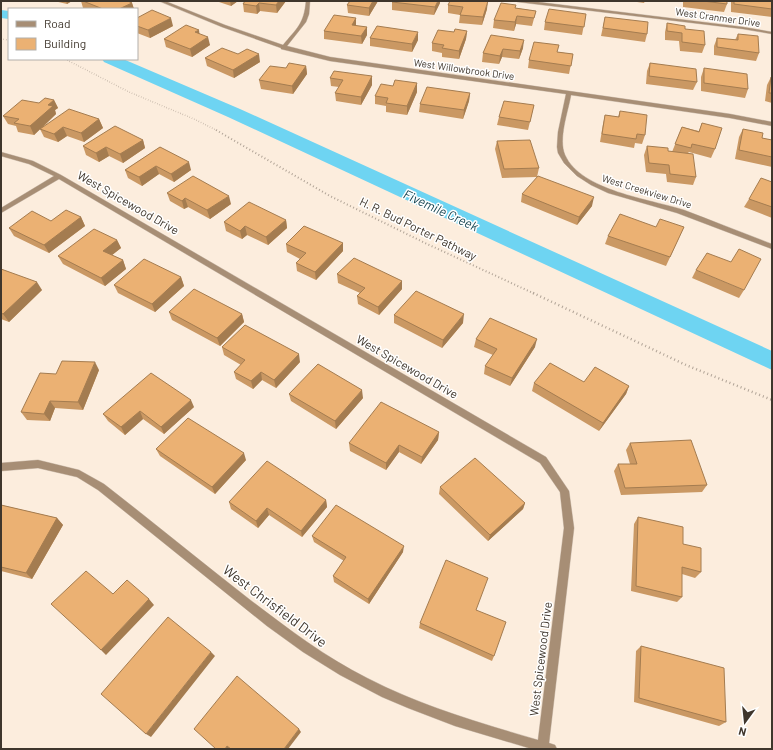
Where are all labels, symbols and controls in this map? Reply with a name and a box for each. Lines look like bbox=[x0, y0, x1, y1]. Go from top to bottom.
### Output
street label: West Cranmer Drive bbox=[675, 5, 761, 29]
legend bbox=[8, 8, 138, 60]
text: Road bbox=[44, 16, 71, 30]
text: Building bbox=[44, 36, 86, 50]
street label: West Willowbrook Drive bbox=[413, 56, 515, 82]
street label: West Spicewood Drive bbox=[75, 167, 182, 237]
street label: West Creekview Drive bbox=[601, 172, 693, 210]
water label: Fivemile Creek bbox=[401, 186, 482, 235]
street label: H. R. Bud Porter Pathway bbox=[358, 194, 480, 263]
street label: West Spicewood Drive bbox=[354, 331, 461, 401]
street label: West Chrisfield Drive bbox=[220, 561, 331, 650]
street label: West Spicewood Drive bbox=[526, 601, 554, 717]
north arrow bbox=[725, 702, 765, 742]
text: N bbox=[737, 725, 748, 739]

